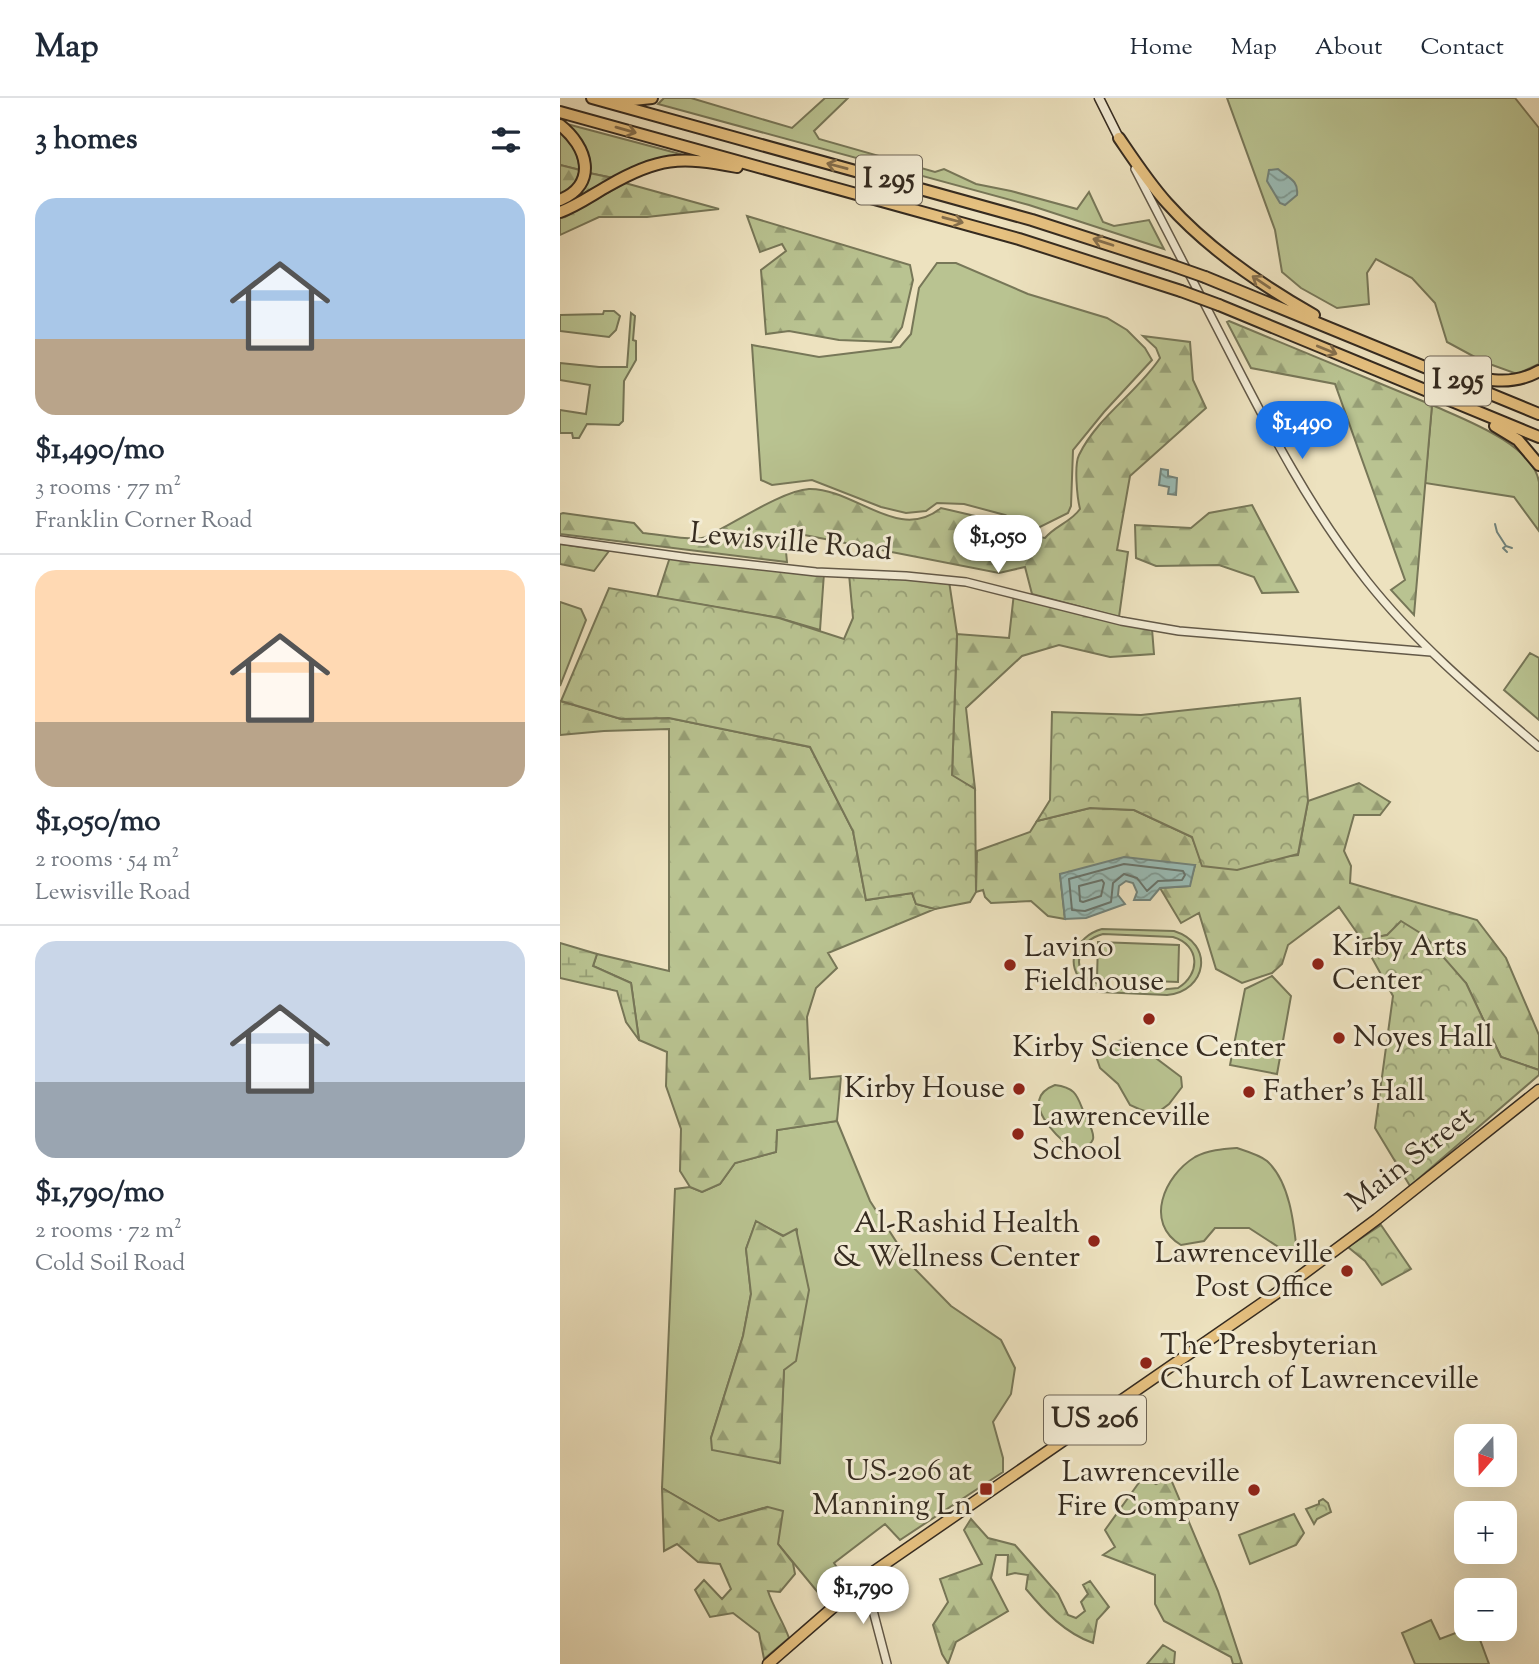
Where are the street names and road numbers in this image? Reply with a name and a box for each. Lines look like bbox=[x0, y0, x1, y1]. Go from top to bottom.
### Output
road number: I 295 bbox=[856, 155, 922, 204]
road number: I 295 bbox=[1425, 356, 1491, 406]
street label: Lewisville Road bbox=[688, 513, 894, 573]
street label: Main Street bbox=[1338, 1096, 1484, 1224]
road number: US 206 bbox=[1044, 1396, 1146, 1444]

